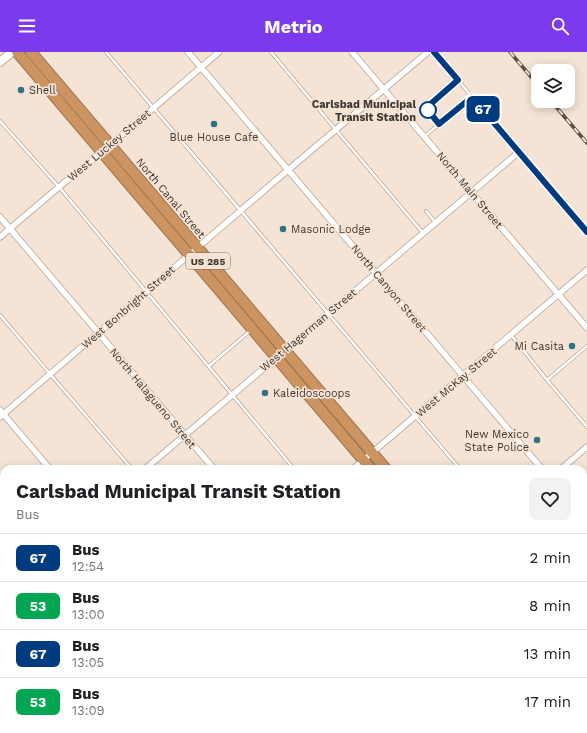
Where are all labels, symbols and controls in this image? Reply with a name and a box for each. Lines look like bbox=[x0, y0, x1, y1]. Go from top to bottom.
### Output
icon: menu bbox=[16, 15, 38, 37]
icon: search bbox=[549, 15, 571, 37]
text: Metrio bbox=[264, 16, 323, 37]
map controls bbox=[531, 64, 575, 108]
button: layers bbox=[531, 64, 575, 108]
place label: Shell bbox=[29, 84, 57, 97]
marker: Shell bbox=[16, 85, 26, 95]
line badge: 67 bbox=[465, 96, 501, 122]
place label: Carlsbad Municipal Transit Station bbox=[312, 98, 416, 124]
marker: Carlsbad Municipal Transit Station bbox=[419, 101, 437, 119]
text: 67 bbox=[475, 101, 491, 117]
street label: West Luckey Street bbox=[65, 107, 154, 184]
marker: Blue House Cafe bbox=[209, 119, 219, 129]
place label: Blue House Cafe bbox=[170, 131, 258, 144]
street label: North Main Street bbox=[434, 149, 506, 232]
street label: North Canal Street bbox=[133, 156, 208, 241]
place label: Masonic Lodge bbox=[291, 223, 371, 236]
marker: Masonic Lodge bbox=[278, 224, 288, 234]
street label: North Canyon Street bbox=[348, 242, 429, 335]
road number: US 285 bbox=[186, 253, 230, 269]
street label: West Bonbright Street bbox=[79, 263, 178, 352]
street label: West Hagerman Street bbox=[257, 286, 360, 375]
place label: Mi Casita bbox=[515, 340, 564, 353]
marker: Mi Casita bbox=[567, 341, 577, 351]
street label: North Halagueno Street bbox=[107, 345, 199, 451]
street label: West McKay Street bbox=[413, 345, 500, 420]
place label: Kaleidoscoops bbox=[273, 387, 350, 400]
marker: Kaleidoscoops bbox=[260, 388, 270, 398]
place label: New Mexico State Police bbox=[465, 428, 529, 454]
marker: New Mexico State Police bbox=[532, 435, 542, 445]
button: heart bbox=[529, 478, 571, 520]
text: Carlsbad Municipal Transit Station bbox=[16, 480, 341, 503]
text: Bus bbox=[16, 507, 39, 522]
text: Bus bbox=[72, 541, 100, 559]
text: 2 min bbox=[530, 549, 571, 567]
text: 67 bbox=[30, 550, 46, 566]
text: 12:54 bbox=[72, 559, 104, 574]
text: Bus bbox=[72, 589, 100, 607]
text: 8 min bbox=[529, 597, 571, 615]
text: 53 bbox=[30, 598, 46, 614]
text: 13:00 bbox=[72, 607, 105, 622]
text: Bus bbox=[72, 637, 100, 655]
text: 13 min bbox=[524, 645, 571, 663]
text: 67 bbox=[30, 646, 46, 662]
text: 13:05 bbox=[72, 655, 104, 670]
text: Bus bbox=[72, 685, 100, 703]
text: 17 min bbox=[524, 693, 571, 711]
text: 53 bbox=[30, 694, 46, 710]
text: 13:09 bbox=[72, 703, 105, 718]

